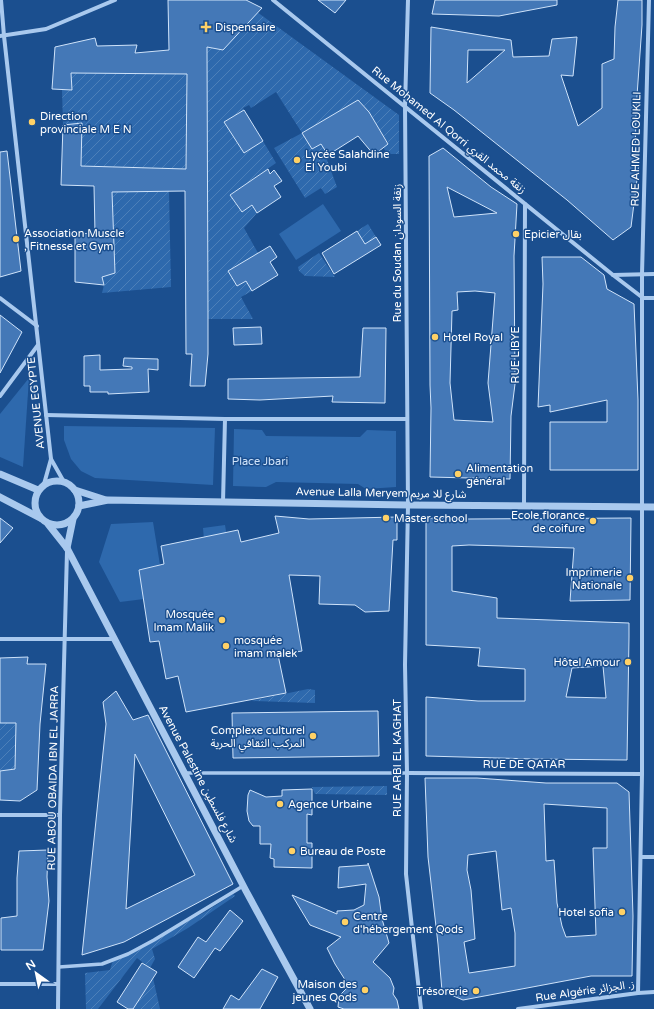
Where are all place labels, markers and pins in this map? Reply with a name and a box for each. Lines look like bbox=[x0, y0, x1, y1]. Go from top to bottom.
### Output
marker: Dispensaire bbox=[200, 21, 212, 33]
place label: Dispensaire bbox=[215, 21, 276, 34]
place label: Direction provinciale M E N bbox=[40, 110, 132, 136]
marker: Direction provinciale M E N bbox=[27, 117, 37, 127]
place label: Lycée Salahdine El Youbi bbox=[305, 148, 389, 174]
marker: Lycée Salahdine El Youbi bbox=[292, 155, 302, 165]
place label: Association Muscle , Fitnesse et Gym bbox=[24, 227, 125, 253]
place label: Epicier بقال bbox=[524, 228, 582, 241]
marker: Epicier بقال bbox=[511, 229, 521, 239]
marker: Association Muscle , Fitnesse et Gym bbox=[11, 234, 21, 244]
place label: Hotel Royal bbox=[443, 331, 503, 344]
marker: Hotel Royal bbox=[430, 332, 440, 342]
place label: Alimentation général bbox=[466, 462, 533, 488]
marker: Alimentation général bbox=[453, 469, 463, 479]
place label: Ecole florance de coifure bbox=[511, 509, 585, 535]
place label: Master school bbox=[394, 512, 467, 525]
marker: Master school bbox=[381, 513, 391, 523]
marker: Ecole florance de coifure bbox=[588, 516, 598, 526]
place label: Imprimerie Nationale bbox=[565, 566, 622, 592]
marker: Imprimerie Nationale bbox=[625, 573, 635, 583]
place label: Mosquée Imam Malik bbox=[153, 608, 214, 634]
marker: Mosquée Imam Malik bbox=[217, 615, 227, 625]
place label: mosquée imam malek bbox=[234, 634, 297, 660]
marker: mosquée imam malek bbox=[221, 641, 231, 651]
place label: Hôtel Amour bbox=[553, 656, 621, 669]
marker: Hôtel Amour bbox=[623, 657, 633, 667]
place label: Complexe culturel المركب الثقافي الحرية bbox=[211, 724, 305, 752]
marker: Complexe culturel المركب الثقافي الحرية bbox=[308, 731, 318, 741]
place label: Agence Urbaine bbox=[288, 798, 372, 811]
marker: Agence Urbaine bbox=[275, 799, 285, 809]
place label: Bureau de Poste bbox=[300, 845, 386, 858]
marker: Bureau de Poste bbox=[287, 846, 297, 856]
place label: Hotel sofia bbox=[558, 906, 614, 919]
marker: Hotel sofia bbox=[617, 907, 627, 917]
place label: Centre d'hébergement Qods bbox=[353, 910, 463, 936]
marker: Centre d'hébergement Qods bbox=[340, 917, 350, 927]
place label: Maison des jeunes Qods bbox=[292, 978, 357, 1004]
marker: Maison des jeunes Qods bbox=[360, 985, 370, 995]
place label: Trésorerie bbox=[416, 985, 468, 998]
marker: Trésorerie bbox=[471, 986, 481, 996]

